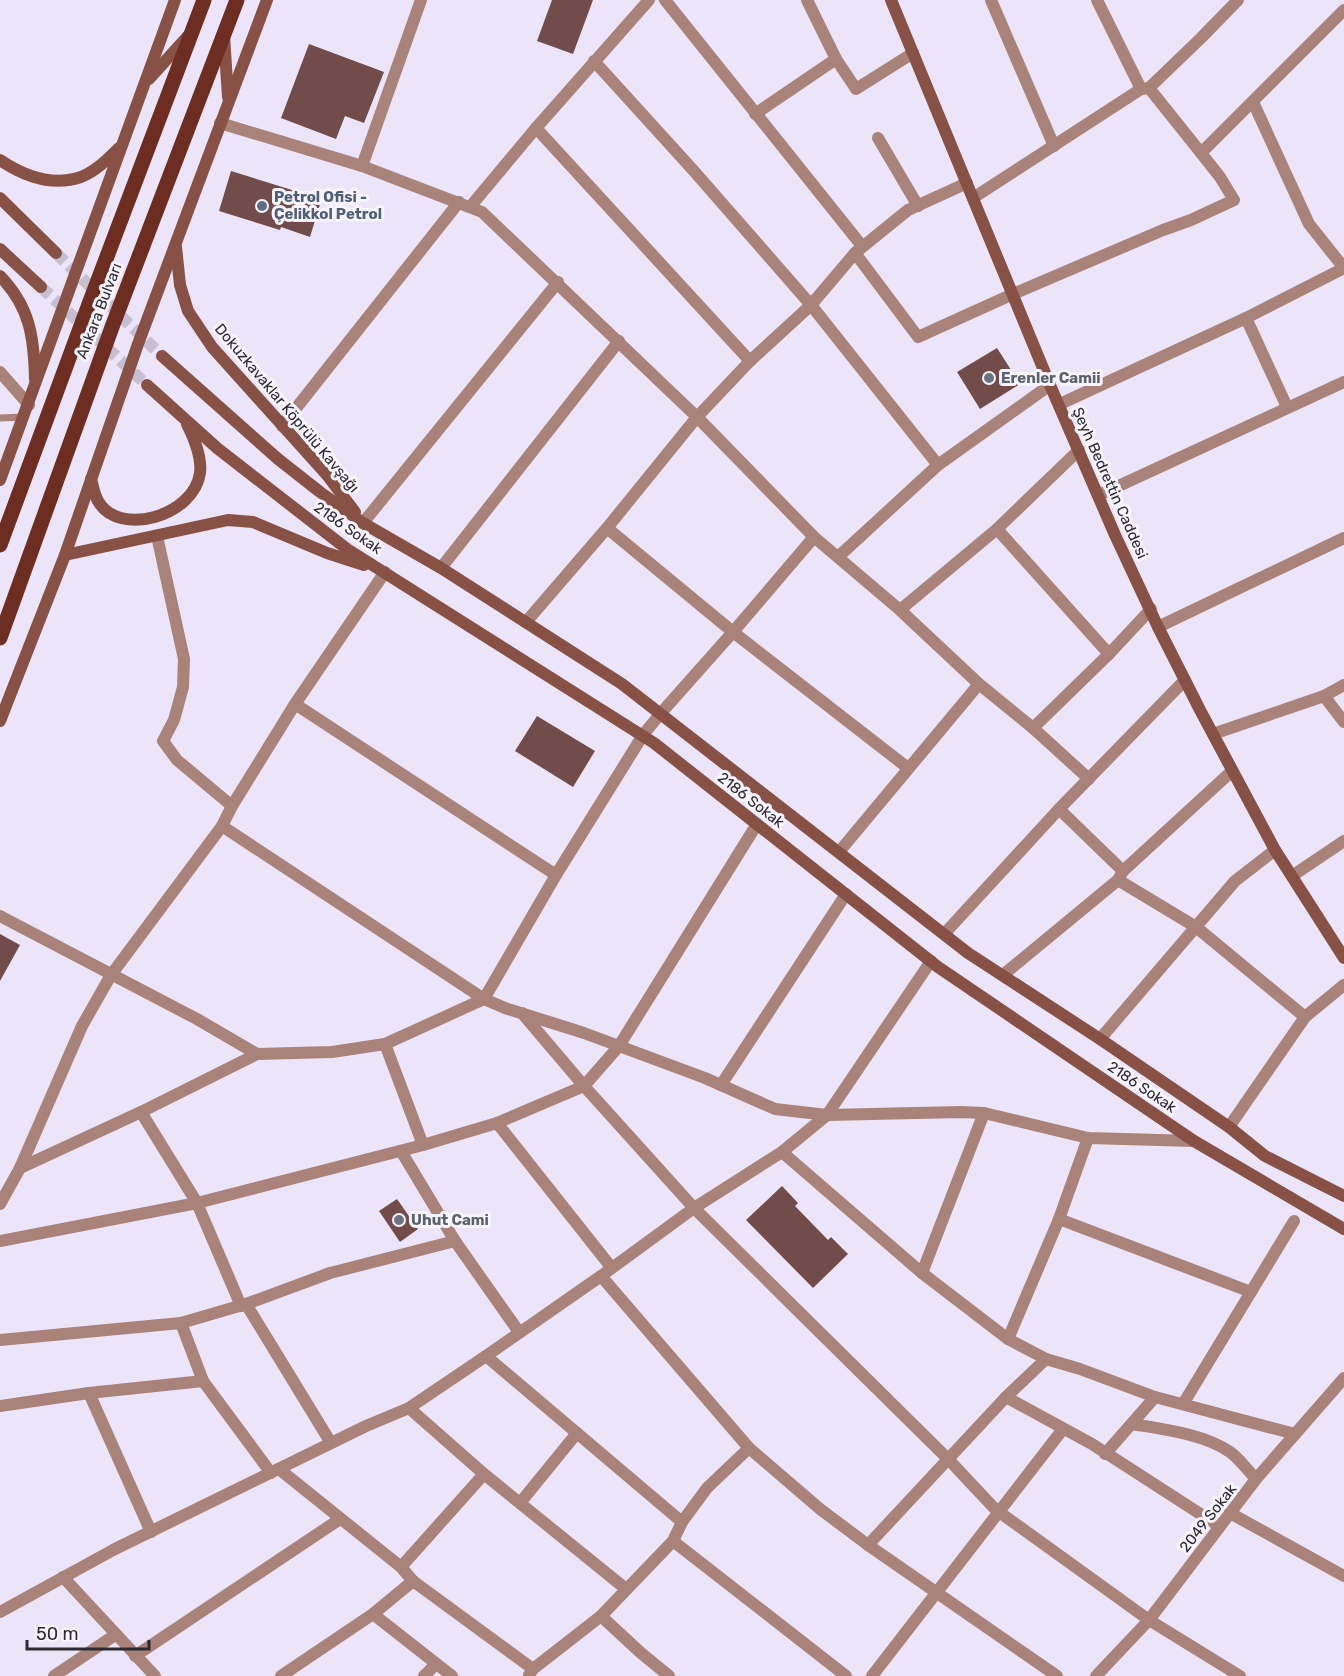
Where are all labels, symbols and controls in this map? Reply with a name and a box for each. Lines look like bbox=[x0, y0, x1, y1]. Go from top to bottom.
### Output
place label: Petrol Ofisi - Çelikkol Petrol bbox=[274, 188, 382, 223]
marker: Petrol Ofisi - Çelikkol Petrol bbox=[255, 199, 269, 213]
street label: Ankara Bulvarı bbox=[73, 261, 125, 361]
street label: Dokuzkavaklar Köprülü Kavşağı bbox=[211, 320, 363, 496]
place label: Erenler Camii bbox=[1001, 369, 1101, 387]
marker: Erenler Camii bbox=[982, 371, 996, 385]
street label: Şeyh Bedrettin Caddesi bbox=[1068, 405, 1152, 561]
street label: 2186 Sokak bbox=[310, 498, 386, 558]
street label: 2186 Sokak bbox=[714, 769, 788, 832]
street label: 2186 Sokak bbox=[1104, 1057, 1180, 1117]
place label: Uhut Cami bbox=[411, 1211, 489, 1229]
marker: Uhut Cami bbox=[392, 1213, 406, 1227]
street label: 2049 Sokak bbox=[1176, 1480, 1240, 1556]
scale bar bbox=[27, 1613, 148, 1651]
text: 50 m bbox=[36, 1623, 79, 1645]

